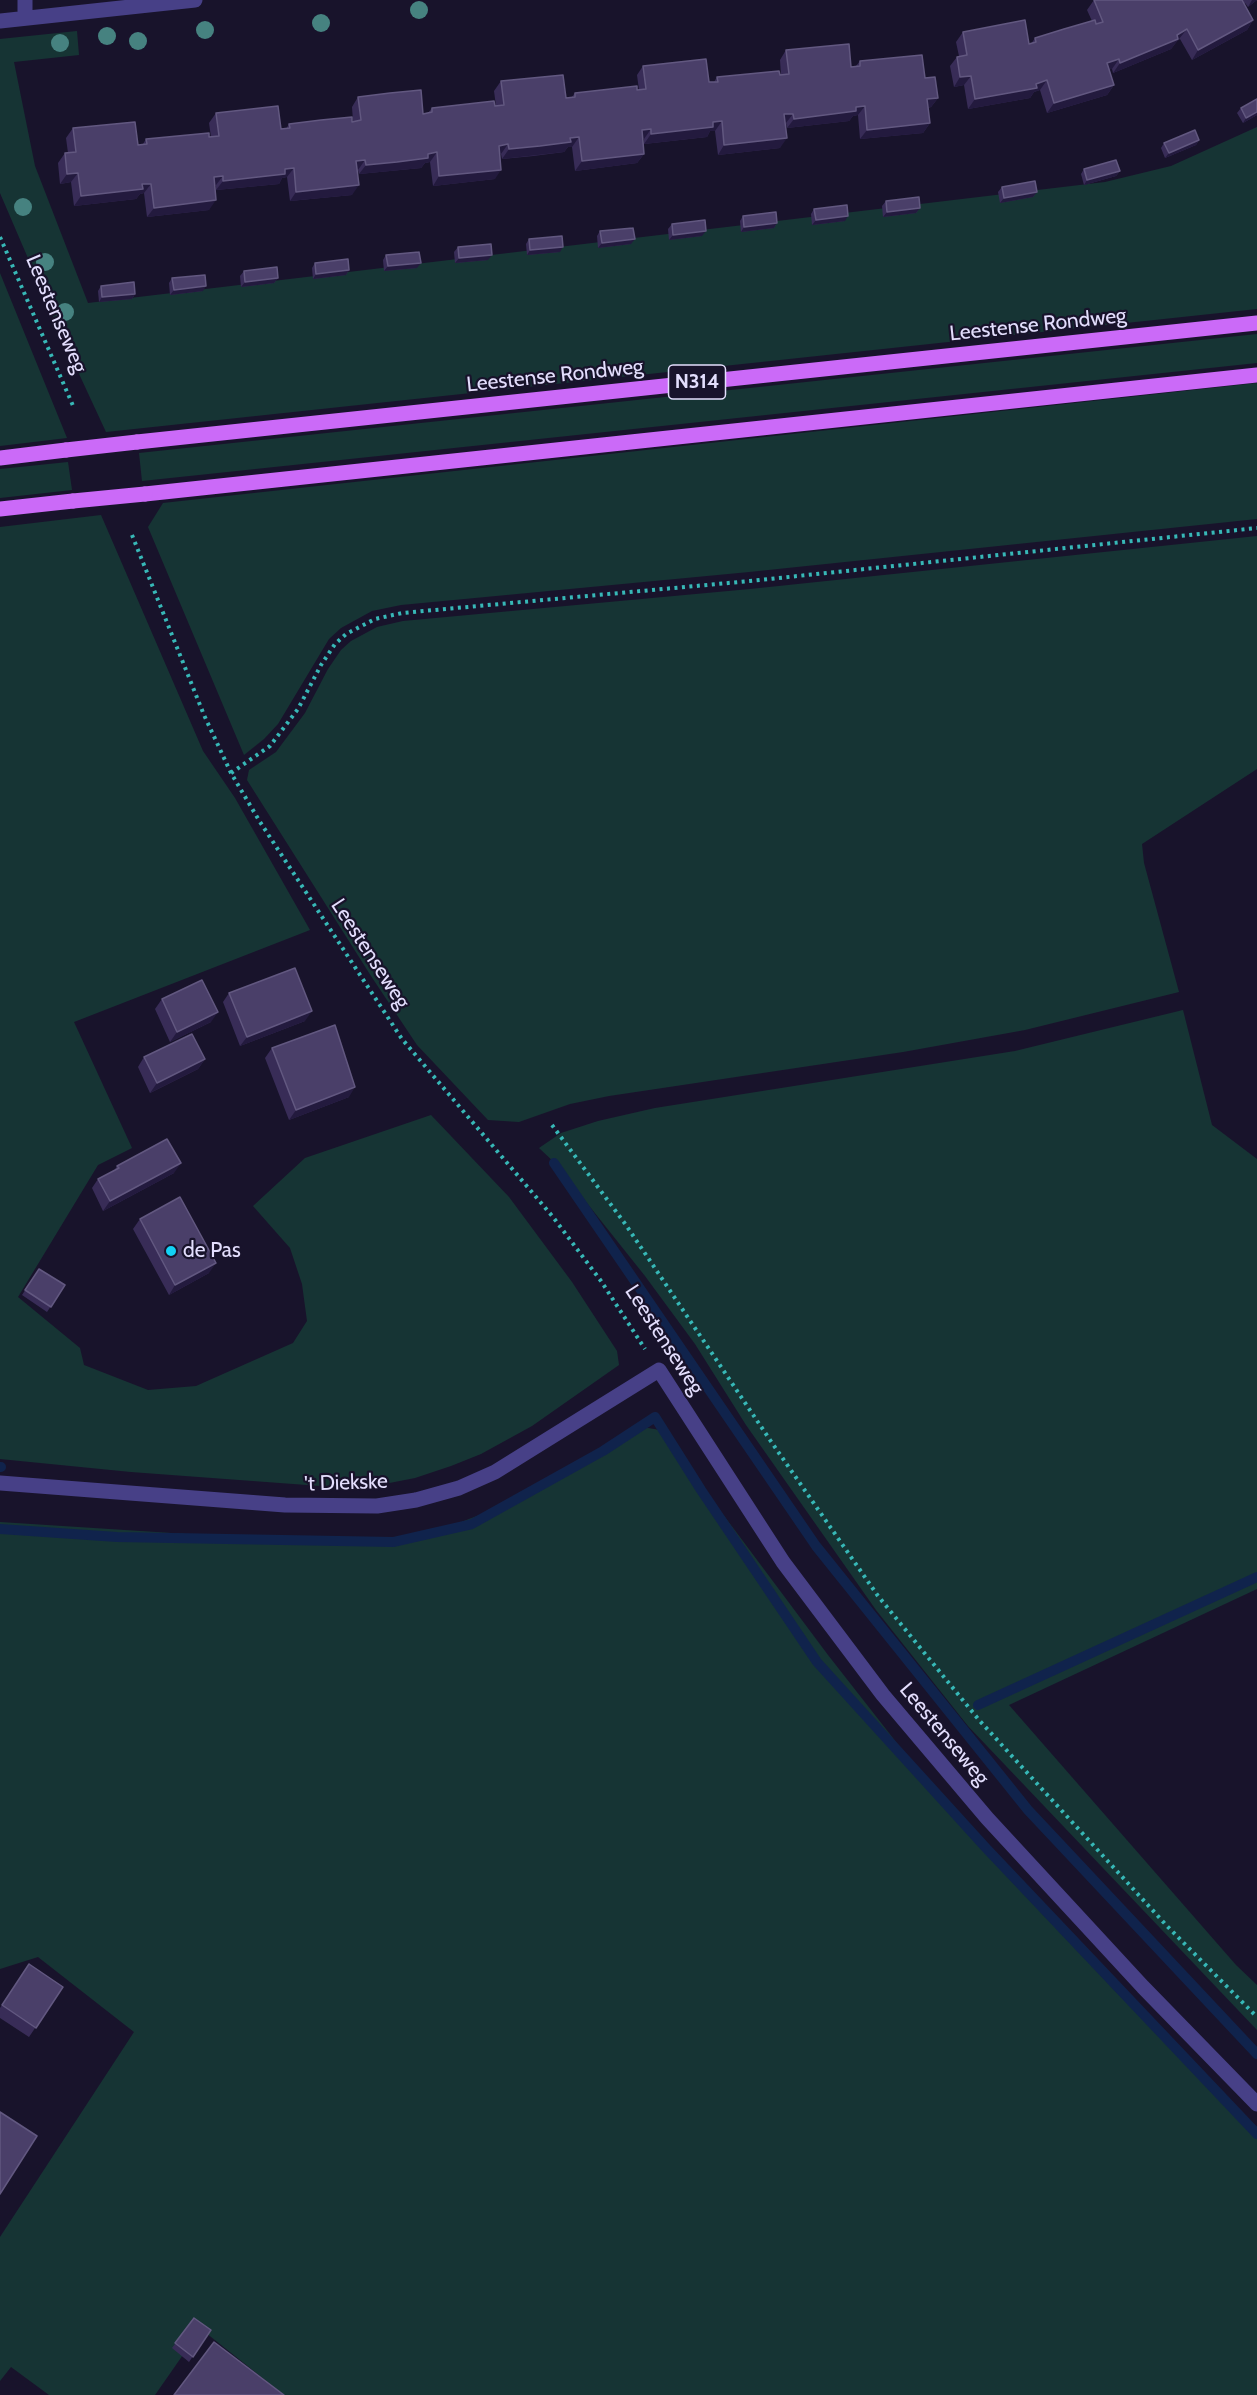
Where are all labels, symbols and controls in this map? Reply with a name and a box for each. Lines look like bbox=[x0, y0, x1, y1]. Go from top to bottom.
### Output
street label: Leestenseweg bbox=[20, 251, 92, 377]
street label: Leestense Rondweg bbox=[948, 303, 1128, 347]
street label: Leestense Rondweg bbox=[465, 354, 645, 398]
road number: N314 bbox=[668, 365, 726, 399]
street label: Leestenseweg bbox=[325, 894, 415, 1014]
place label: de Pas bbox=[183, 1238, 241, 1264]
marker: de Pas bbox=[164, 1244, 178, 1258]
street label: Leestenseweg bbox=[619, 1280, 709, 1400]
street label: 't Diekske bbox=[304, 1469, 388, 1497]
street label: Leestenseweg bbox=[894, 1678, 994, 1790]

